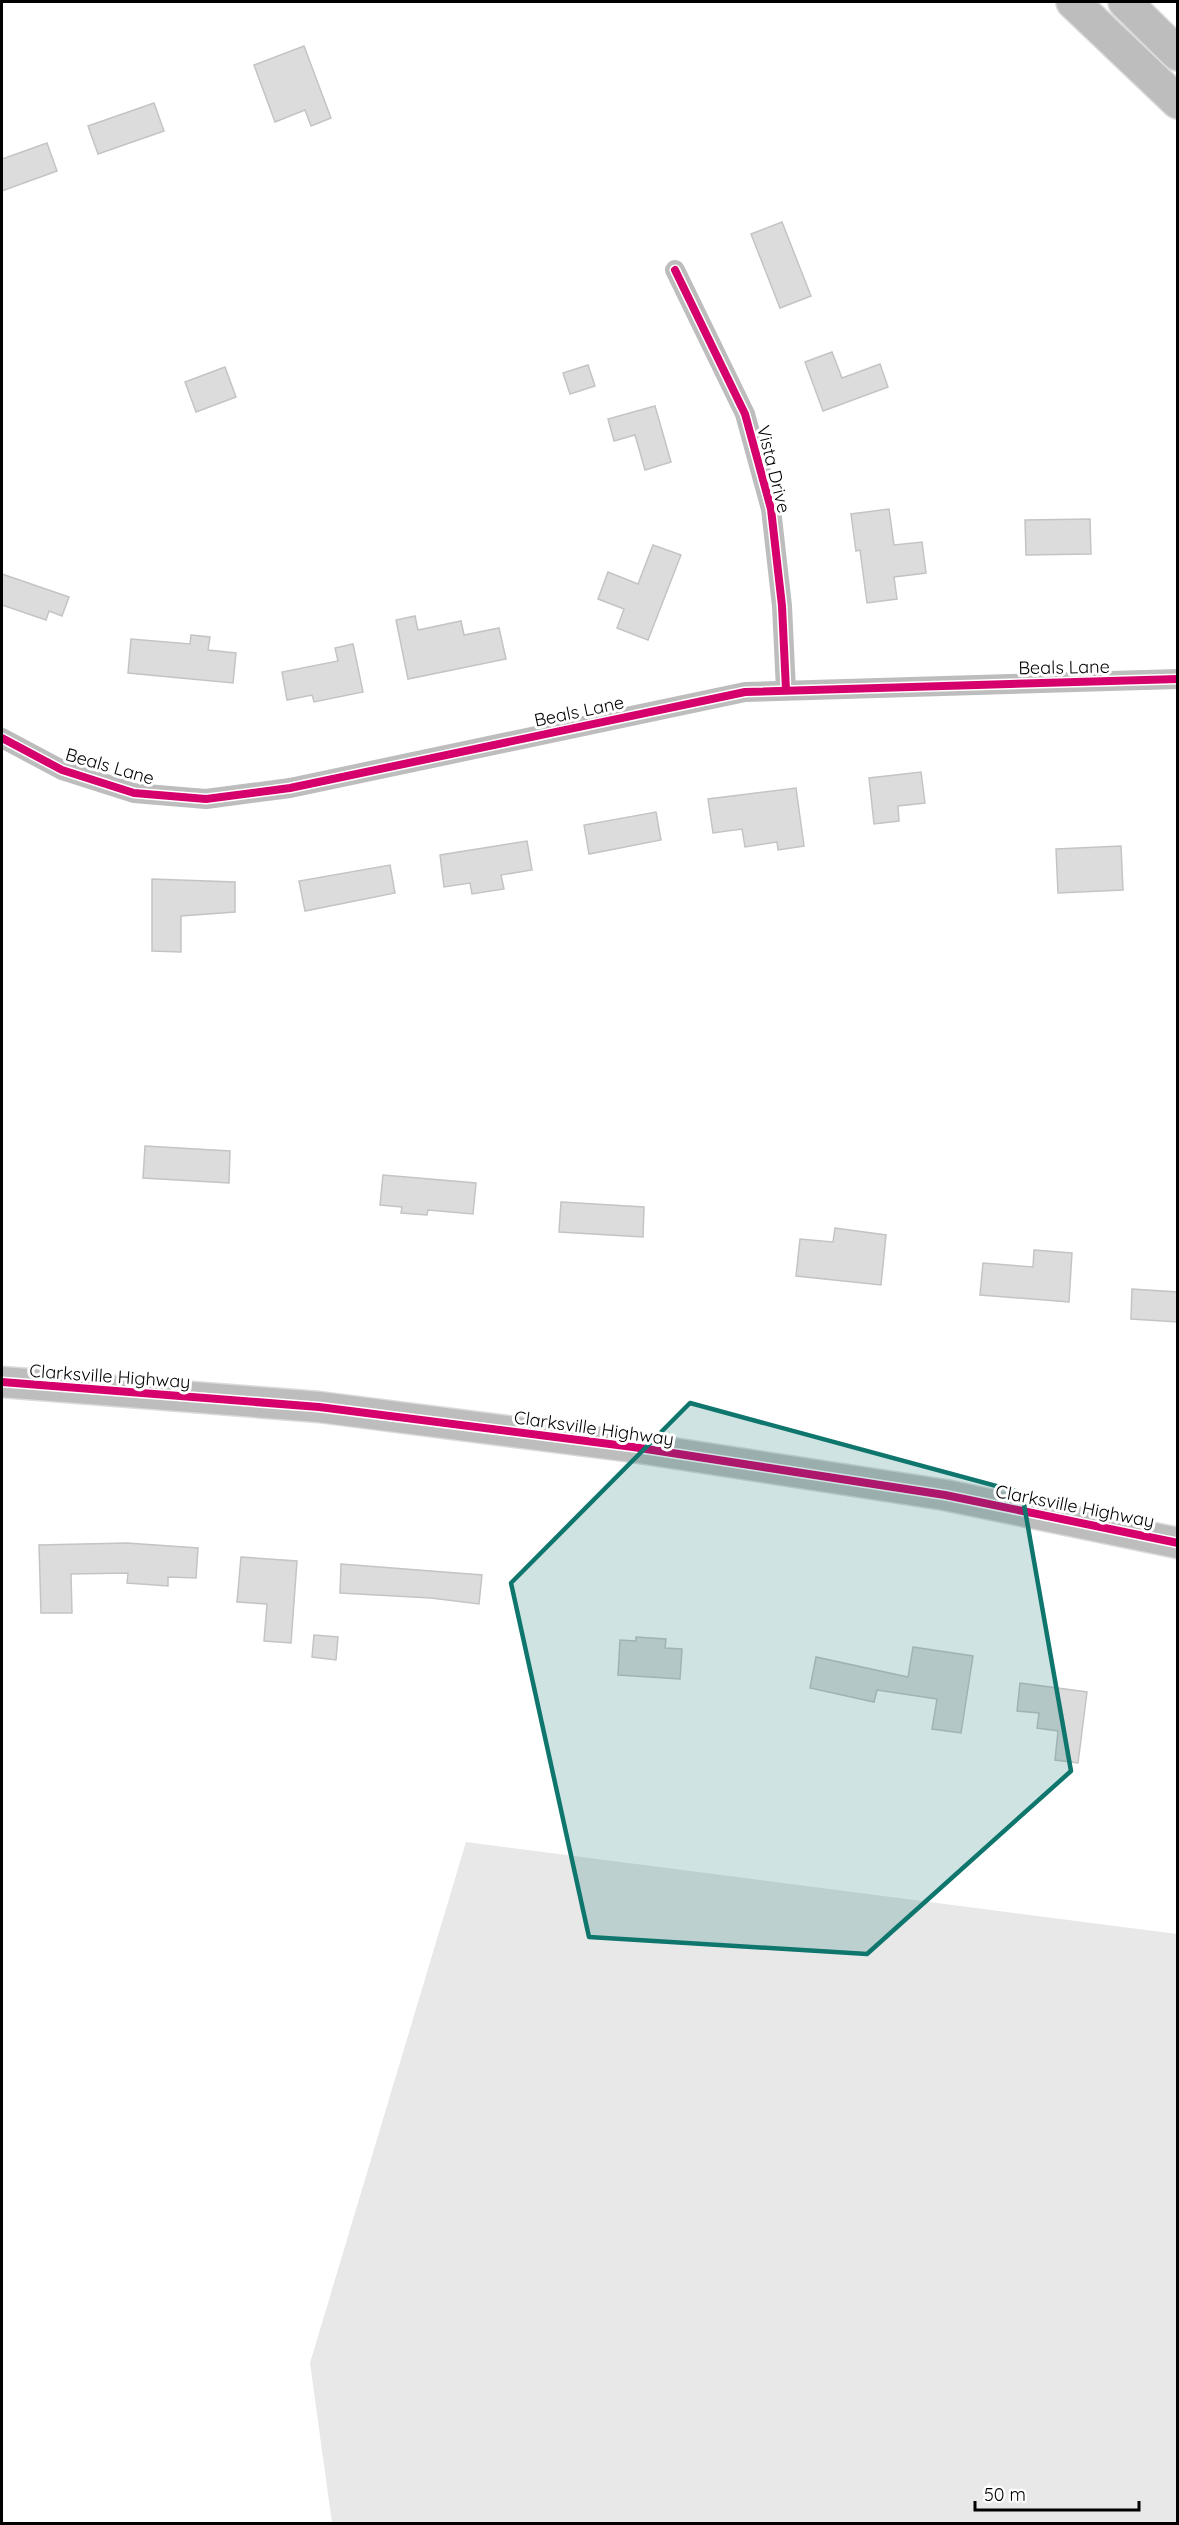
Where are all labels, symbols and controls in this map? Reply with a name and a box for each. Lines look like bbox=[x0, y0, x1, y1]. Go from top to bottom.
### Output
street label: Vista Drive bbox=[752, 423, 796, 515]
street label: Beals Lane bbox=[1018, 655, 1110, 679]
street label: Beals Lane bbox=[532, 690, 626, 732]
street label: Beals Lane bbox=[63, 742, 157, 790]
street label: Clarksville Highway bbox=[29, 1359, 191, 1393]
street label: Clarksville Highway bbox=[513, 1405, 675, 1451]
street label: Clarksville Highway bbox=[994, 1479, 1156, 1533]
scale bar bbox=[975, 2474, 1138, 2512]
text: 50 m bbox=[984, 2483, 1026, 2506]

